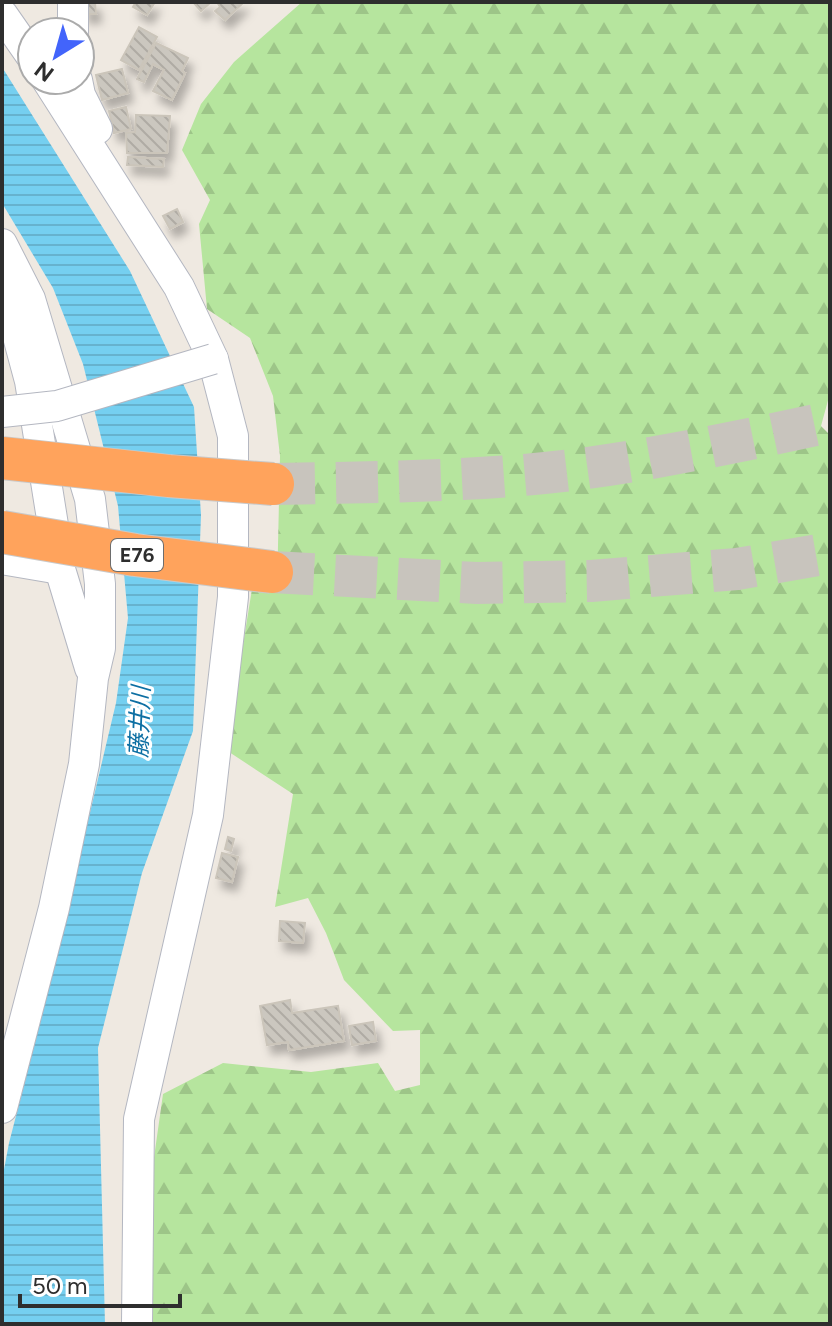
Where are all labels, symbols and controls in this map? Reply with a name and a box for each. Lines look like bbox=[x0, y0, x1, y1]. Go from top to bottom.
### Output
north arrow bbox=[16, 16, 96, 96]
text: N bbox=[29, 56, 59, 87]
road number: E76 bbox=[111, 539, 163, 571]
water label: 藤井川 bbox=[124, 683, 155, 758]
scale bar bbox=[20, 1258, 180, 1308]
text: 50 m bbox=[32, 1271, 88, 1300]

